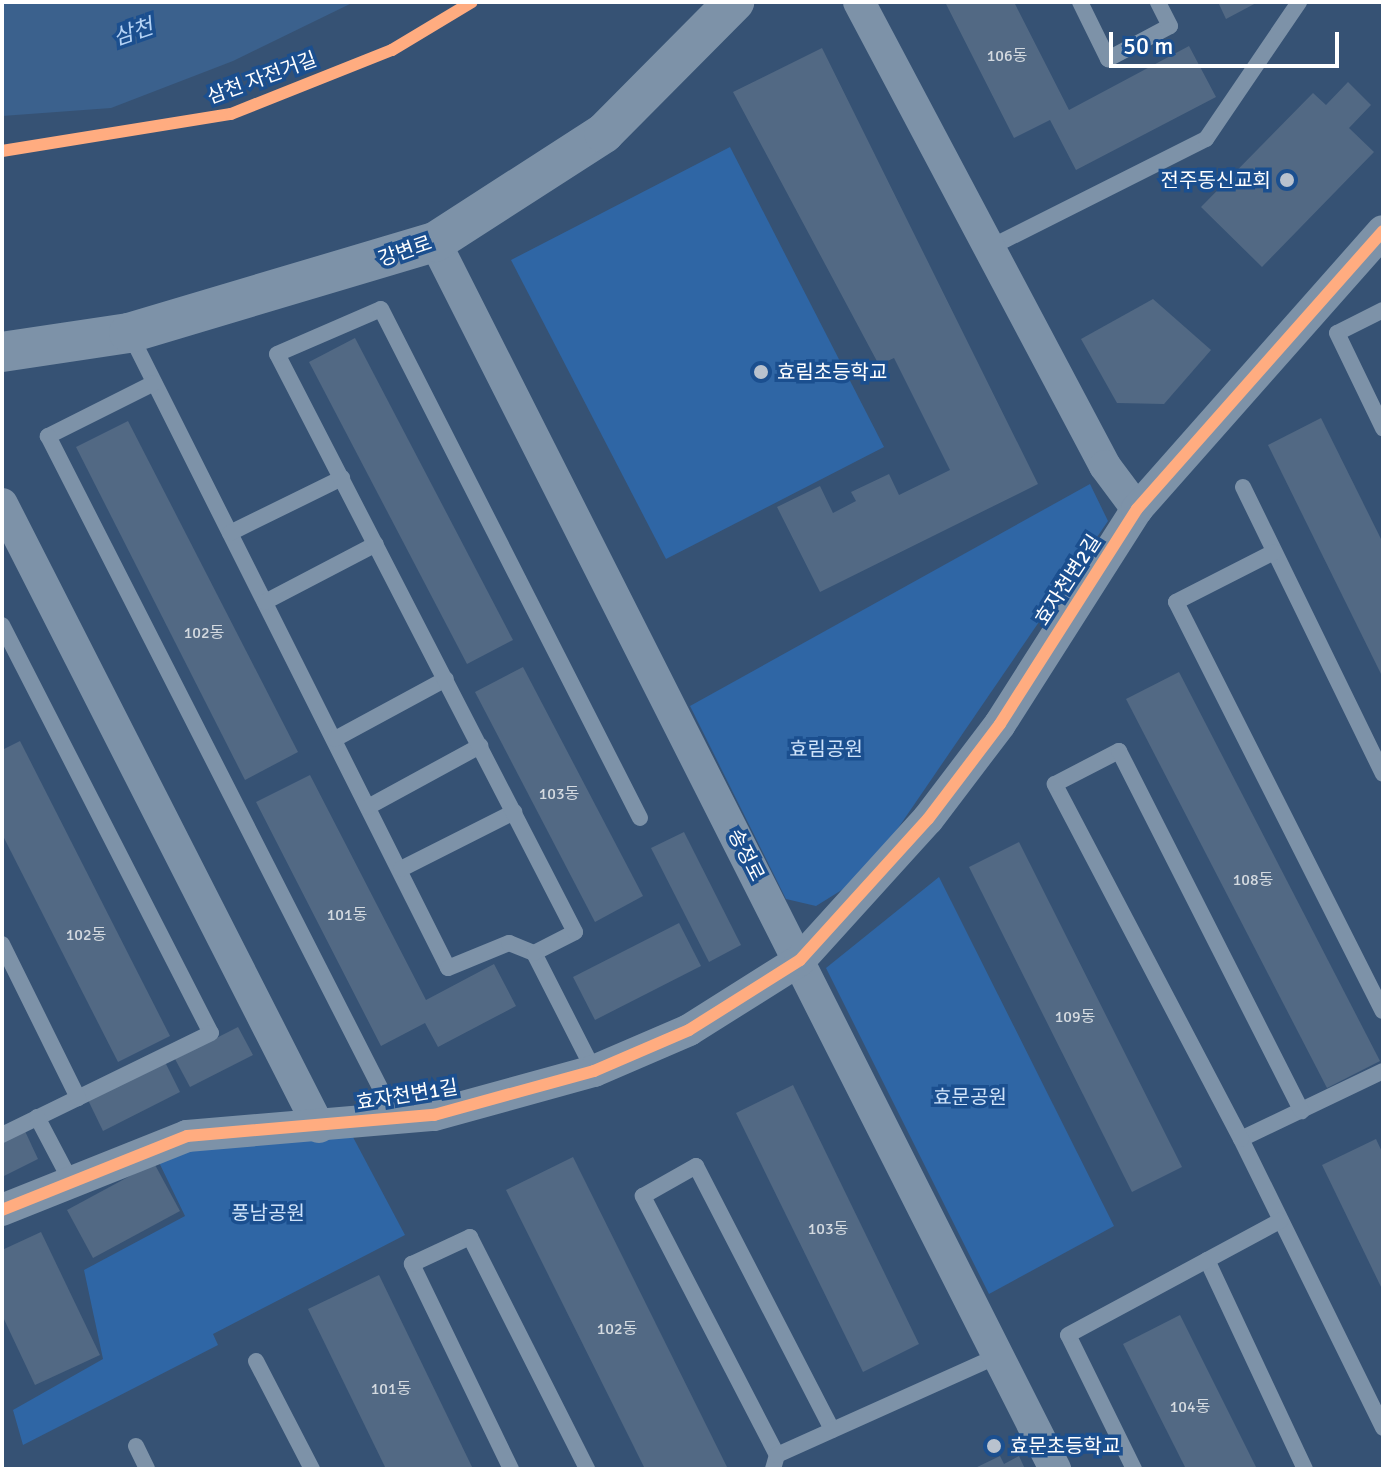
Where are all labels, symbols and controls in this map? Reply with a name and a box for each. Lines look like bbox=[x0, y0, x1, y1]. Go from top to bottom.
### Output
water label: 삼천 bbox=[110, 13, 156, 51]
scale bar bbox=[1113, 16, 1343, 66]
text: 50 m bbox=[1123, 31, 1173, 61]
house number: 106동 bbox=[987, 46, 1027, 66]
street label: 삼천 자전거길 bbox=[204, 47, 320, 109]
place label: 전주동신교회 bbox=[1161, 168, 1271, 192]
marker: 전주동신교회 bbox=[1278, 171, 1296, 189]
street label: 강변로 bbox=[375, 231, 435, 271]
place label: 효림초등학교 bbox=[777, 360, 887, 384]
marker: 효림초등학교 bbox=[752, 363, 770, 381]
street label: 효자천변2길 bbox=[1030, 530, 1106, 630]
house number: 102동 bbox=[184, 623, 224, 643]
park label: 효림공원 bbox=[789, 737, 863, 761]
house number: 103동 bbox=[539, 784, 579, 804]
street label: 송정로 bbox=[723, 825, 769, 885]
house number: 108동 bbox=[1233, 870, 1273, 890]
house number: 101동 bbox=[327, 905, 367, 925]
house number: 102동 bbox=[66, 925, 106, 945]
house number: 109동 bbox=[1055, 1007, 1095, 1027]
street label: 효자천변1길 bbox=[354, 1075, 460, 1115]
park label: 효문공원 bbox=[933, 1085, 1007, 1109]
park label: 풍남공원 bbox=[231, 1201, 305, 1225]
house number: 103동 bbox=[808, 1219, 848, 1239]
house number: 102동 bbox=[597, 1319, 637, 1339]
house number: 101동 bbox=[371, 1379, 411, 1399]
house number: 104동 bbox=[1170, 1397, 1210, 1417]
place label: 효문초등학교 bbox=[1010, 1434, 1120, 1458]
marker: 효문초등학교 bbox=[985, 1437, 1003, 1455]

